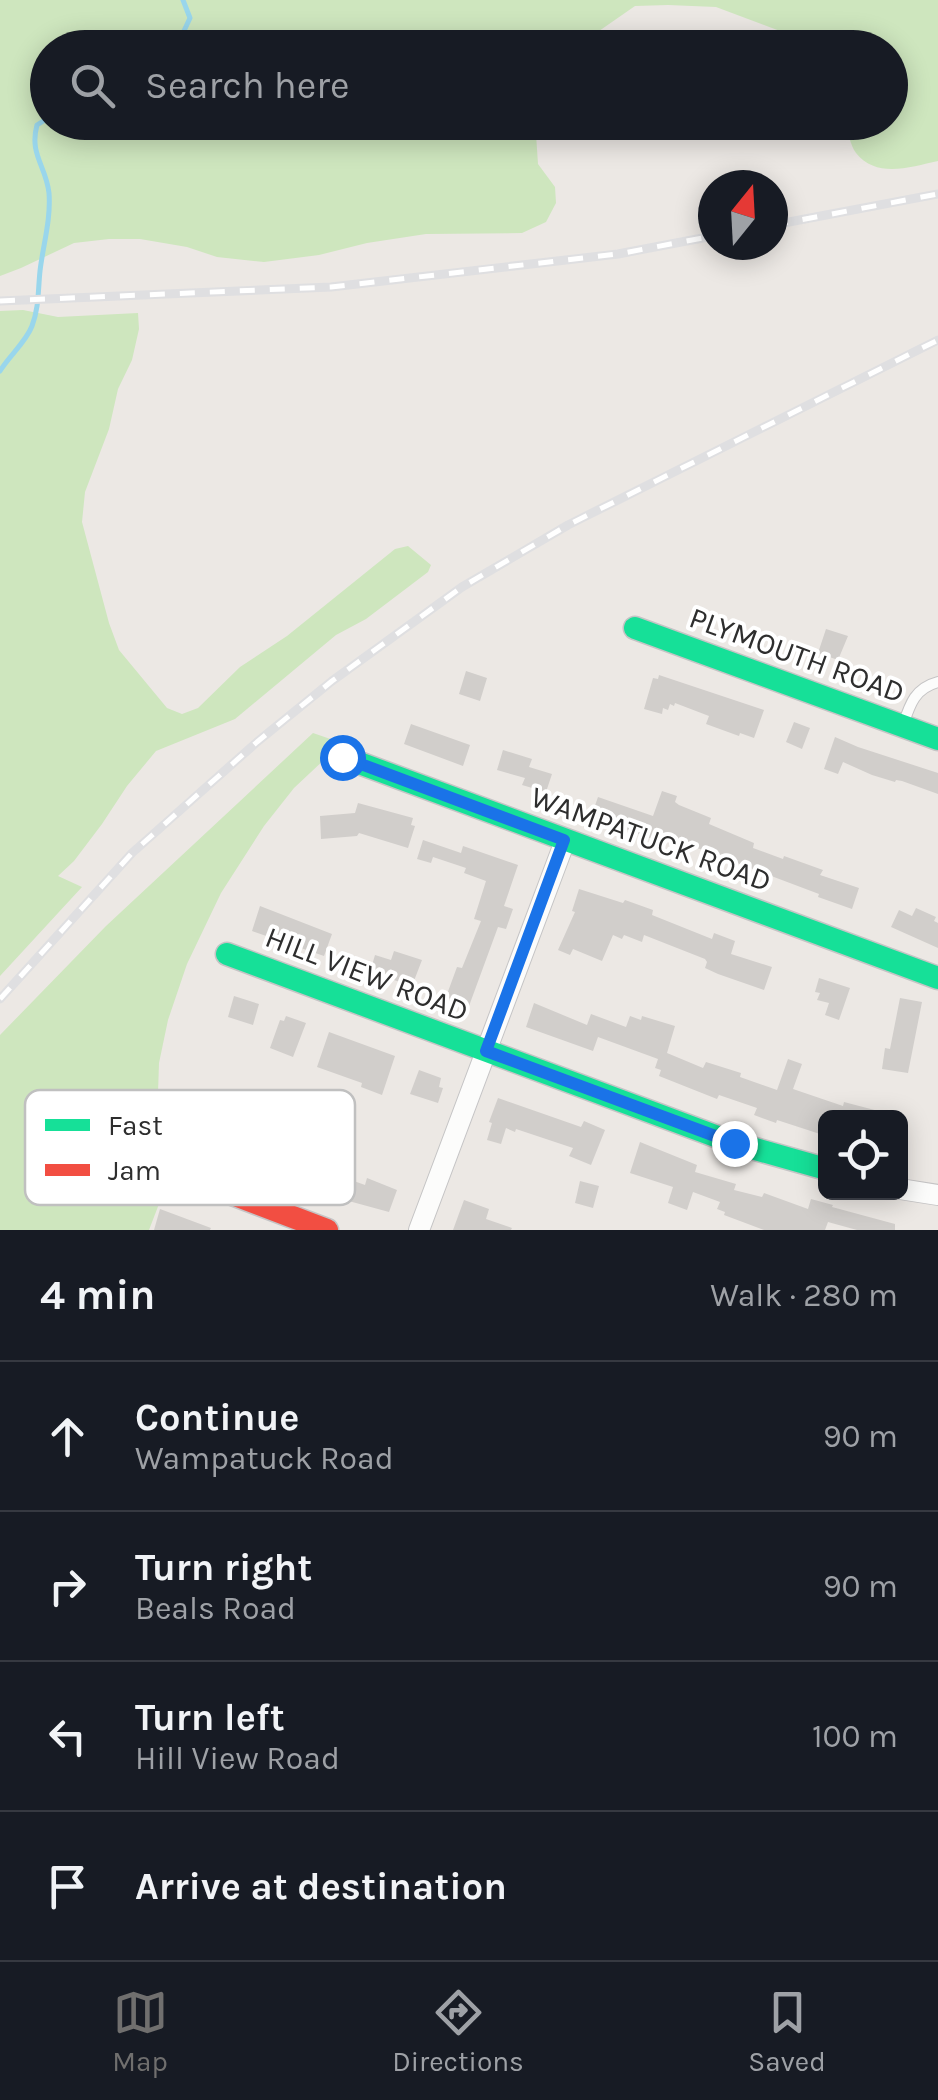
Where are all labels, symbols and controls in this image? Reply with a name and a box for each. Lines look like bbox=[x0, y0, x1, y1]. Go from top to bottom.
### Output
search box bbox=[30, 30, 908, 140]
icon: search bbox=[65, 58, 120, 113]
text: Search here bbox=[145, 63, 349, 108]
north arrow bbox=[698, 170, 788, 260]
street label: PLYMOUTH ROAD bbox=[684, 599, 910, 711]
route start bbox=[320, 735, 366, 781]
street label: WAMPATUCK ROAD bbox=[526, 779, 776, 899]
street label: HILL VIEW ROAD bbox=[260, 919, 474, 1029]
legend bbox=[25, 1090, 355, 1205]
text: Fast bbox=[108, 1109, 163, 1142]
map controls bbox=[818, 1110, 908, 1200]
button: locate bbox=[818, 1110, 908, 1200]
route end bbox=[712, 1121, 758, 1167]
text: Jam bbox=[108, 1154, 161, 1187]
text: 4 min bbox=[40, 1270, 155, 1320]
text: Walk · 280 m bbox=[710, 1277, 898, 1314]
text: Continue bbox=[135, 1395, 299, 1440]
icon: ahead bbox=[40, 1409, 95, 1464]
text: 90 m bbox=[823, 1418, 898, 1455]
text: Wampatuck Road bbox=[135, 1440, 394, 1477]
text: Turn right bbox=[135, 1545, 312, 1590]
icon: right bbox=[40, 1559, 95, 1614]
text: 90 m bbox=[823, 1568, 898, 1605]
text: Beals Road bbox=[135, 1590, 296, 1627]
text: Turn left bbox=[135, 1695, 285, 1740]
icon: left bbox=[40, 1709, 95, 1764]
text: 100 m bbox=[812, 1718, 898, 1755]
text: Hill View Road bbox=[135, 1740, 340, 1777]
icon: arrive bbox=[40, 1859, 95, 1914]
text: Arrive at destination bbox=[135, 1864, 507, 1909]
tab: Map bbox=[112, 1985, 168, 2078]
tab: Directions bbox=[392, 1985, 524, 2078]
tab: Saved bbox=[748, 1985, 826, 2078]

